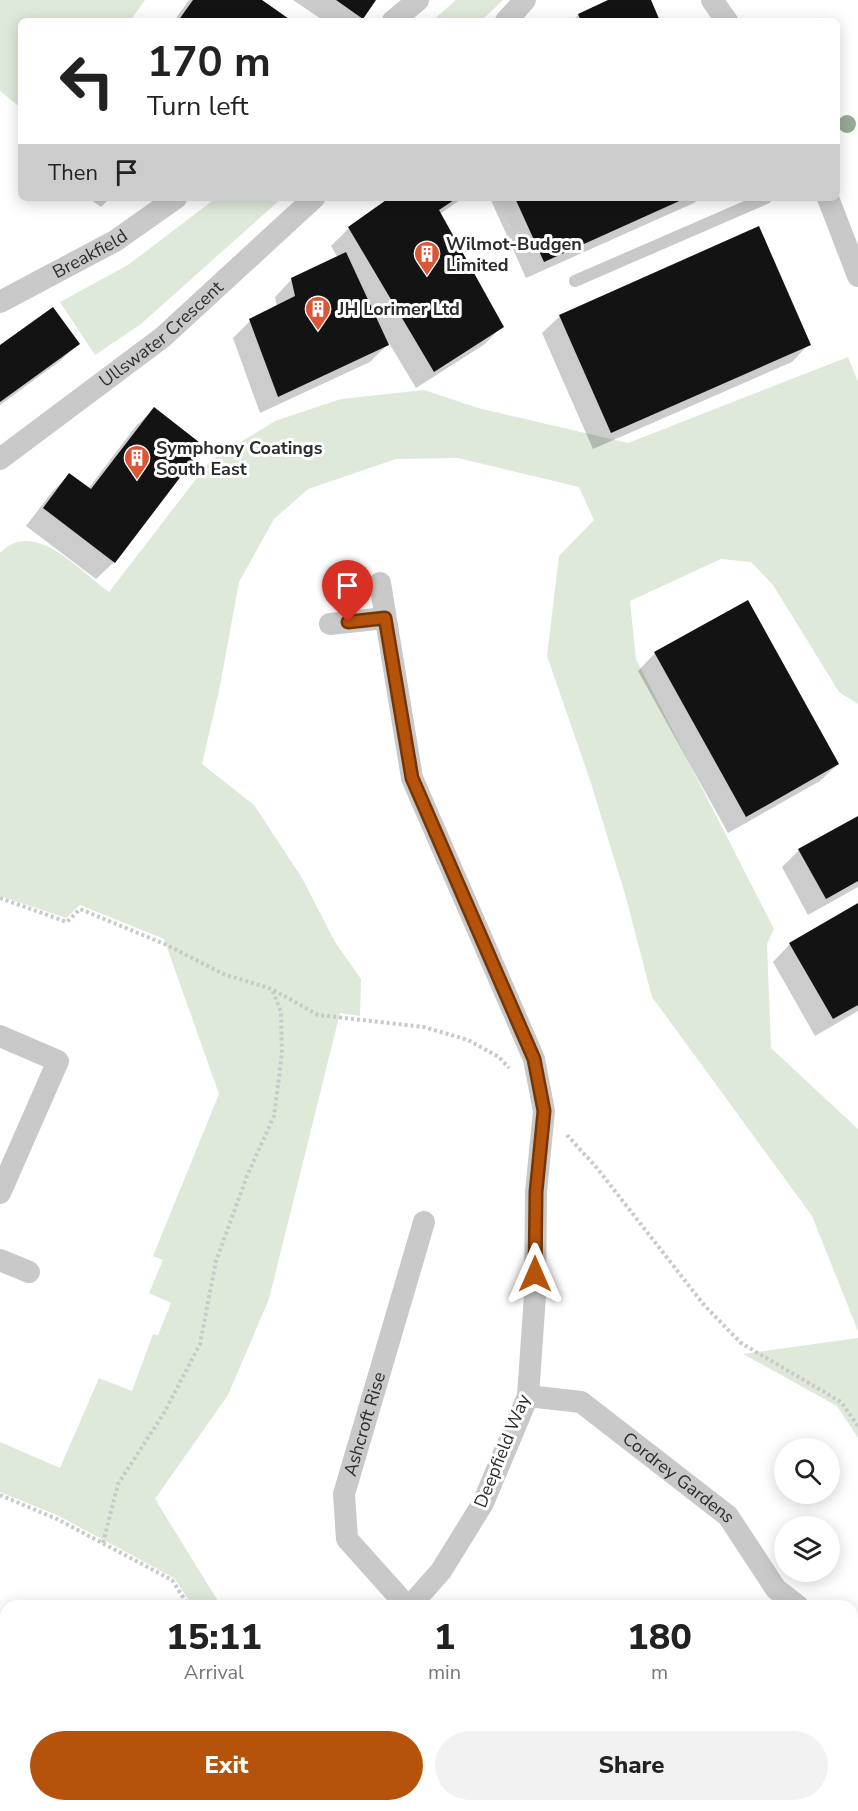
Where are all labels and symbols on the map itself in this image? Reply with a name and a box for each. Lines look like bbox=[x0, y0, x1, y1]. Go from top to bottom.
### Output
street label: Breakfield bbox=[48, 224, 132, 284]
place label: Wilmot-Budgen Limited bbox=[446, 232, 582, 277]
building icon: Wilmot-Budgen Limited bbox=[412, 239, 442, 277]
street label: Ullswater Crescent bbox=[94, 275, 229, 393]
building icon: JH Lorimer Ltd bbox=[303, 294, 333, 332]
place label: JH Lorimer Ltd bbox=[337, 297, 460, 321]
place label: Symphony Coatings South East bbox=[156, 436, 323, 481]
building icon: Symphony Coatings South East bbox=[122, 443, 152, 481]
pin bbox=[322, 560, 373, 622]
position arrow bbox=[503, 1242, 567, 1306]
street label: Ashcroft Rise bbox=[338, 1369, 391, 1479]
street label: Deepfield Way bbox=[468, 1390, 536, 1511]
street label: Cordrey Gardens bbox=[618, 1427, 741, 1527]

